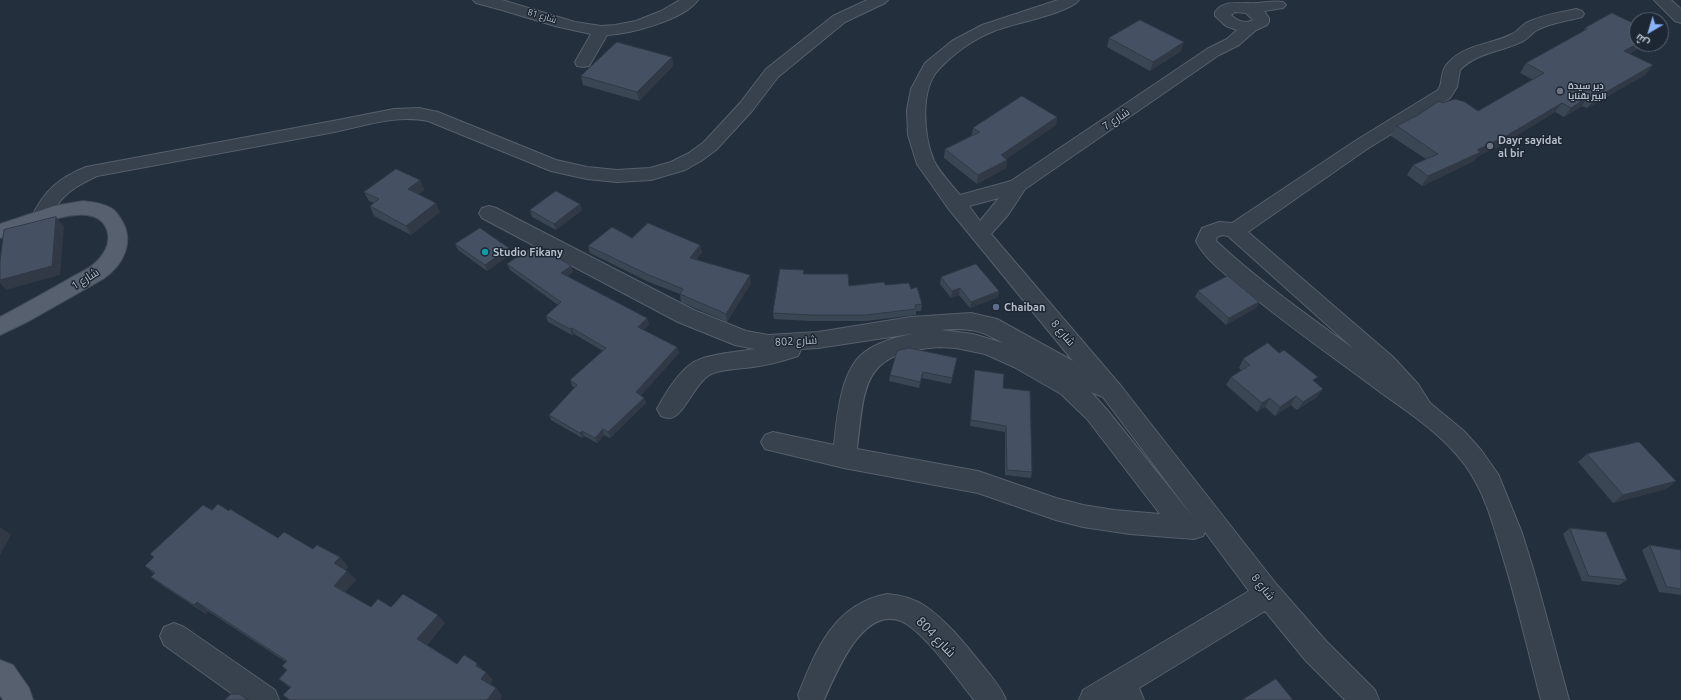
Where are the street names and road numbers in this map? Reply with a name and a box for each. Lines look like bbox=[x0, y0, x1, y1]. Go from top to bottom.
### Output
street label: شارع 81 bbox=[526, 7, 558, 25]
street label: شارع 7 bbox=[1100, 105, 1132, 133]
street label: شارع 1 bbox=[69, 265, 101, 293]
street label: شارع 8 bbox=[1048, 317, 1078, 349]
street label: شارع 802 bbox=[774, 333, 818, 349]
street label: شارع 8 bbox=[1249, 571, 1277, 603]
street label: شارع 804 bbox=[913, 614, 959, 660]

